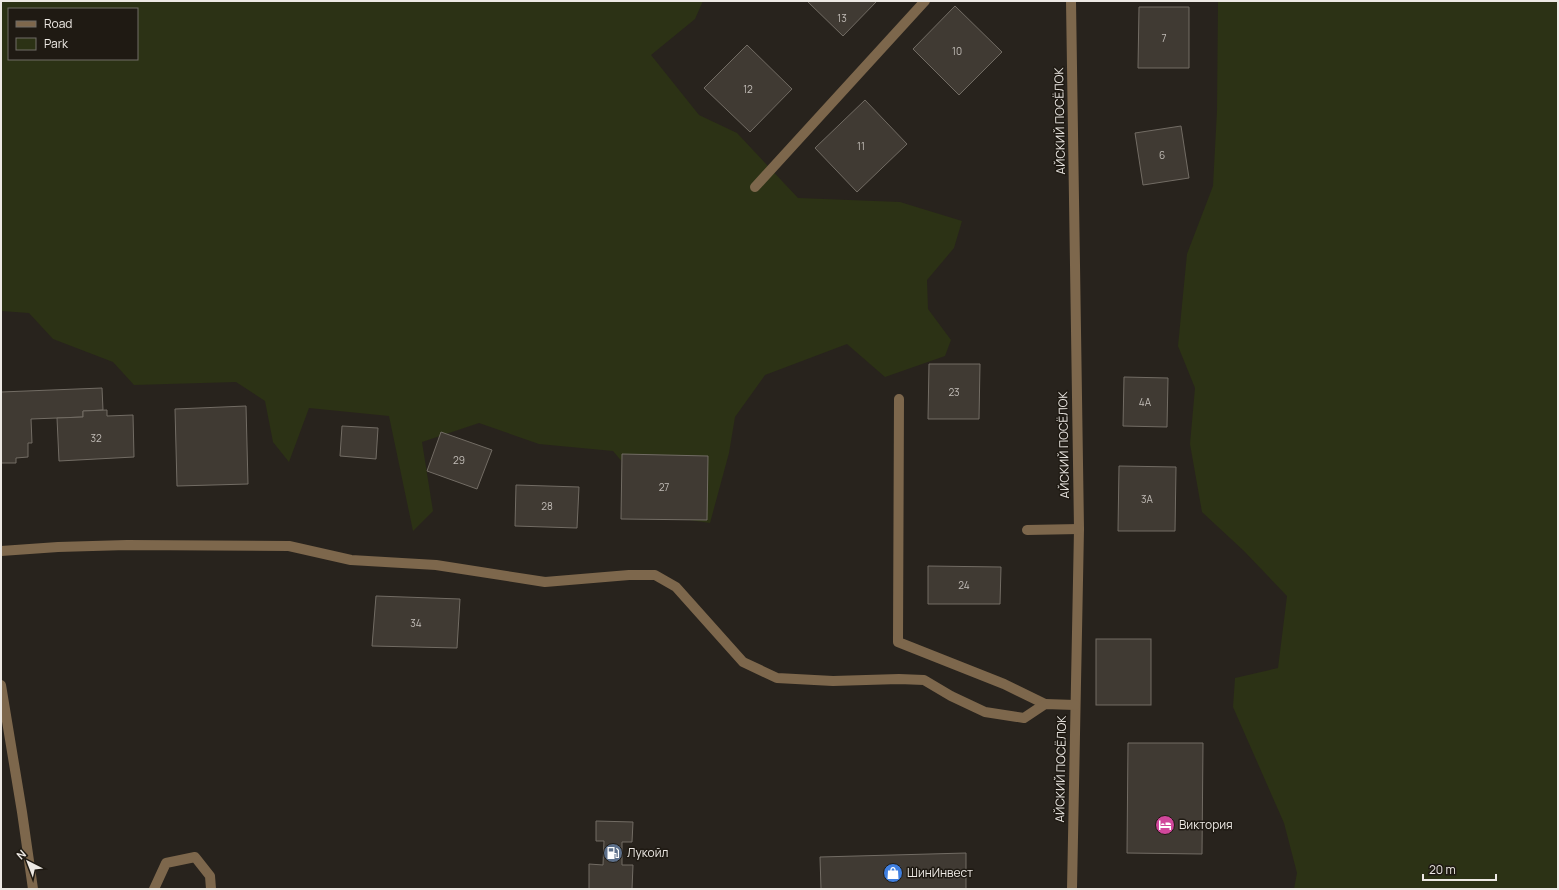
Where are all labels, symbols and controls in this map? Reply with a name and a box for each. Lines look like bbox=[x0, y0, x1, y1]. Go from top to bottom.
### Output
legend bbox=[8, 8, 138, 60]
house number: 13 bbox=[837, 11, 847, 25]
text: Road bbox=[44, 15, 72, 32]
house number: 7 bbox=[1161, 31, 1167, 45]
text: Park bbox=[44, 35, 69, 52]
house number: 10 bbox=[952, 44, 962, 58]
street label: АЙСКИЙ ПОСЁЛОК bbox=[1050, 67, 1069, 175]
house number: 12 bbox=[743, 82, 753, 96]
house number: 11 bbox=[857, 139, 865, 153]
house number: 6 bbox=[1159, 148, 1165, 162]
house number: 23 bbox=[948, 385, 960, 399]
street label: АЙСКИЙ ПОСЁЛОК bbox=[1054, 391, 1073, 499]
house number: 4А bbox=[1139, 395, 1152, 409]
house number: 32 bbox=[90, 431, 102, 445]
house number: 29 bbox=[453, 453, 465, 467]
house number: 27 bbox=[659, 480, 669, 494]
house number: 3А bbox=[1141, 492, 1154, 506]
house number: 28 bbox=[541, 499, 553, 513]
house number: 24 bbox=[958, 578, 970, 592]
house number: 34 bbox=[410, 616, 422, 630]
street label: АЙСКИЙ ПОСЁЛОК bbox=[1051, 715, 1070, 823]
hotel icon: Виктория bbox=[1154, 814, 1176, 836]
place label: Виктория bbox=[1179, 816, 1233, 833]
north arrow bbox=[8, 842, 48, 882]
fuel station icon: Лукойл bbox=[602, 842, 624, 864]
place label: Лукойл bbox=[627, 844, 668, 861]
text: N bbox=[13, 846, 29, 862]
scale bar bbox=[1423, 856, 1496, 882]
text: 20 m bbox=[1429, 861, 1456, 878]
shop icon: ШинИнвест bbox=[882, 862, 904, 884]
place label: ШинИнвест bbox=[907, 864, 973, 881]

